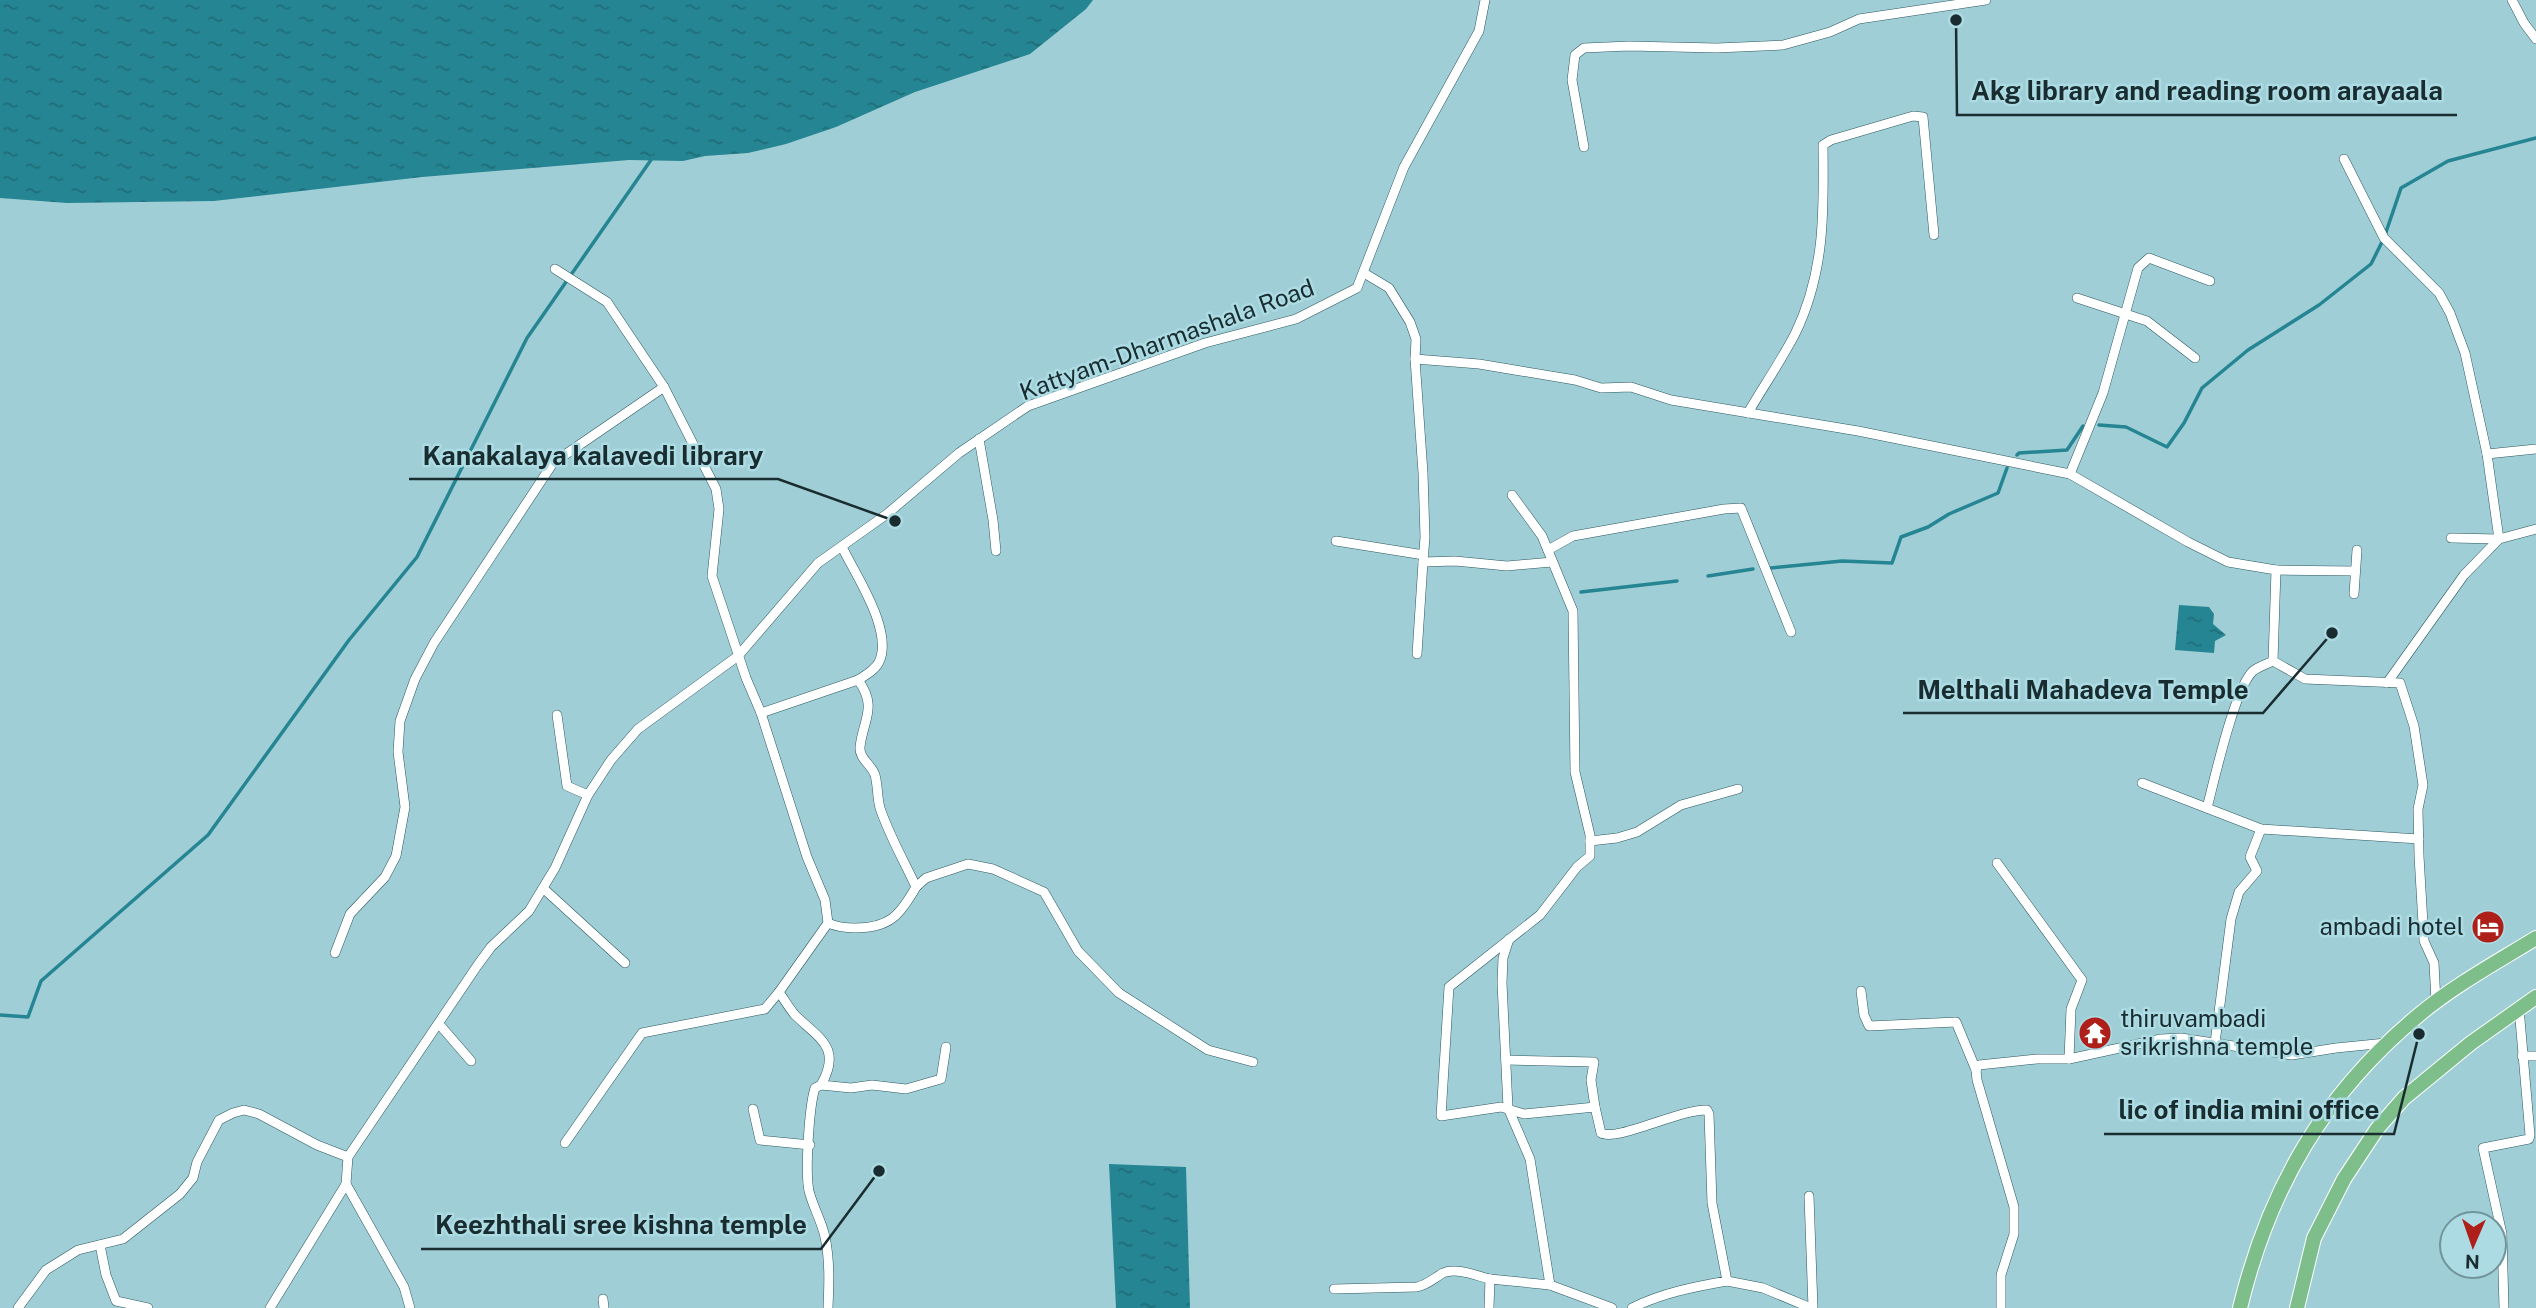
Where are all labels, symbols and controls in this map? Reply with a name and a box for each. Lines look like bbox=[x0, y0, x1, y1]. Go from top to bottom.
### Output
callout: Akg library and reading room arayaala bbox=[1957, 68, 2457, 115]
text: Akg library and reading room arayaala bbox=[1971, 75, 2443, 106]
street label: Kattyam-Dharmashala Road bbox=[1016, 273, 1318, 405]
callout: Kanakalaya kalavedi library bbox=[409, 432, 778, 479]
text: Kanakalaya kalavedi library bbox=[423, 440, 764, 471]
callout: Melthali Mahadeva Temple bbox=[1903, 666, 2263, 713]
text: Melthali Mahadeva Temple bbox=[1917, 674, 2249, 705]
hotel icon: ambadi hotel bbox=[2469, 908, 2507, 946]
place label: ambadi hotel bbox=[2320, 912, 2464, 940]
place label: thiruvambadi srikrishna temple bbox=[2120, 1004, 2313, 1060]
temple icon: thiruvambadi srikrishna temple bbox=[2076, 1014, 2114, 1052]
callout: lic of india mini office bbox=[2104, 1087, 2394, 1134]
text: lic of india mini office bbox=[2118, 1094, 2380, 1125]
callout: Keezhthali sree kishna temple bbox=[421, 1202, 821, 1249]
text: Keezhthali sree kishna temple bbox=[435, 1209, 807, 1240]
north arrow bbox=[2438, 1210, 2508, 1280]
text: N bbox=[2465, 1251, 2480, 1273]

